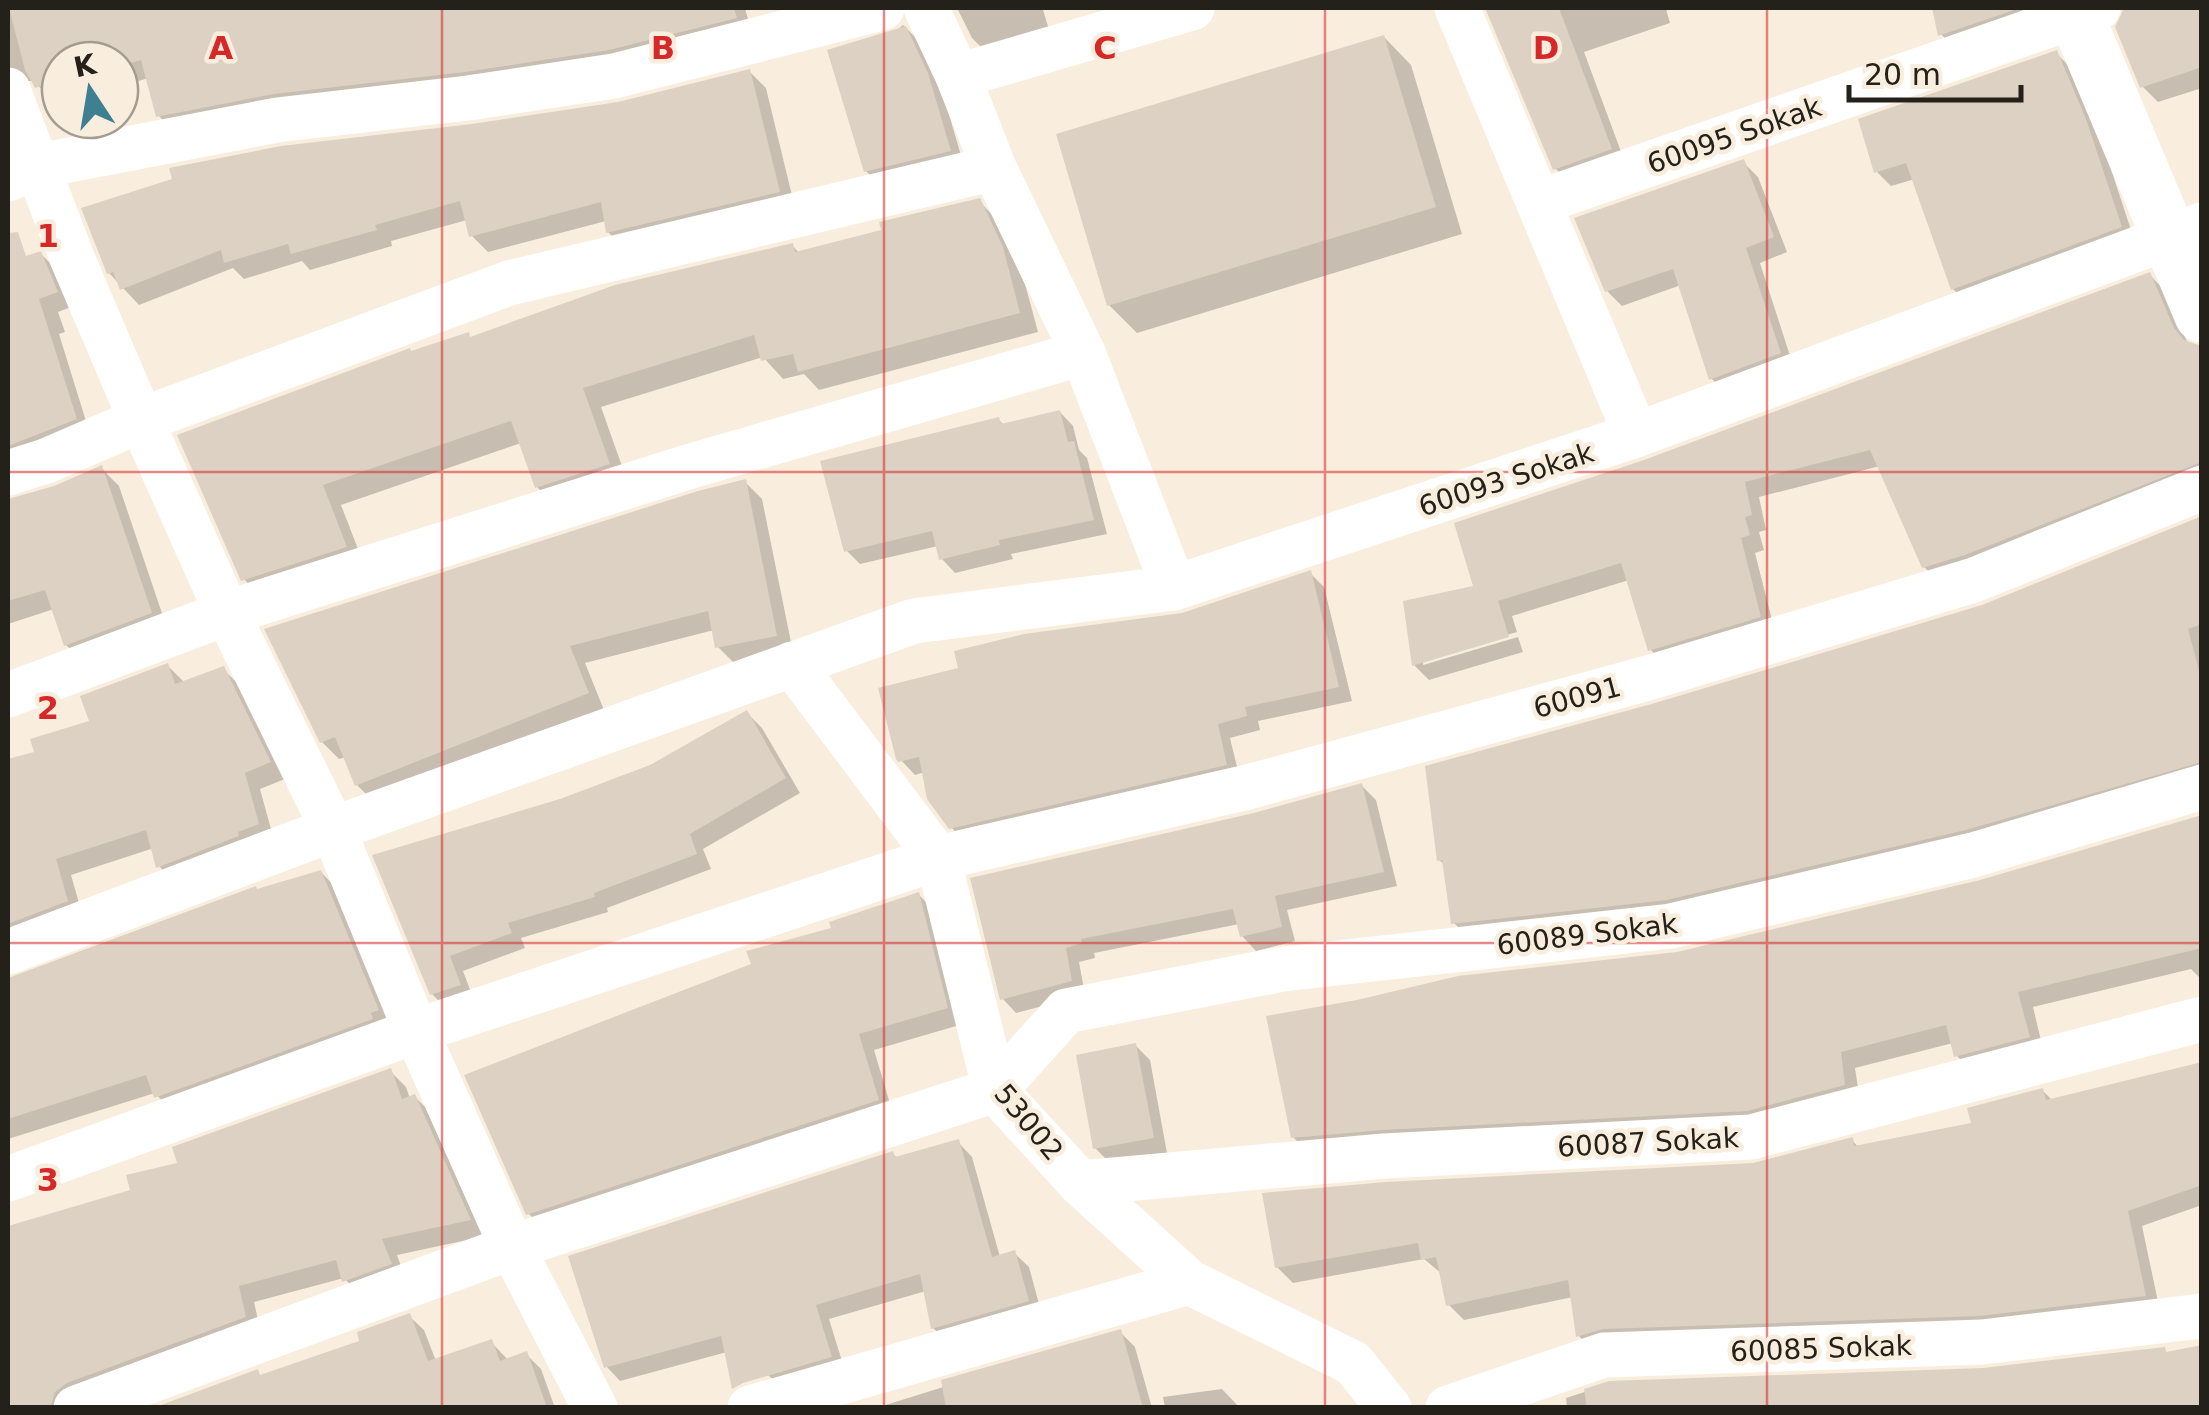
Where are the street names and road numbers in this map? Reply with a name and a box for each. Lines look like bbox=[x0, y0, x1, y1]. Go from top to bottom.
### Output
street label: 60095 Sokak bbox=[1643, 90, 1826, 181]
street label: 60093 Sokak bbox=[1415, 435, 1599, 523]
street label: 60091 bbox=[1530, 670, 1624, 725]
street label: 60089 Sokak bbox=[1495, 907, 1680, 962]
street label: 53002 bbox=[987, 1078, 1070, 1167]
street label: 60087 Sokak bbox=[1556, 1121, 1741, 1164]
street label: 60085 Sokak bbox=[1730, 1329, 1913, 1368]

